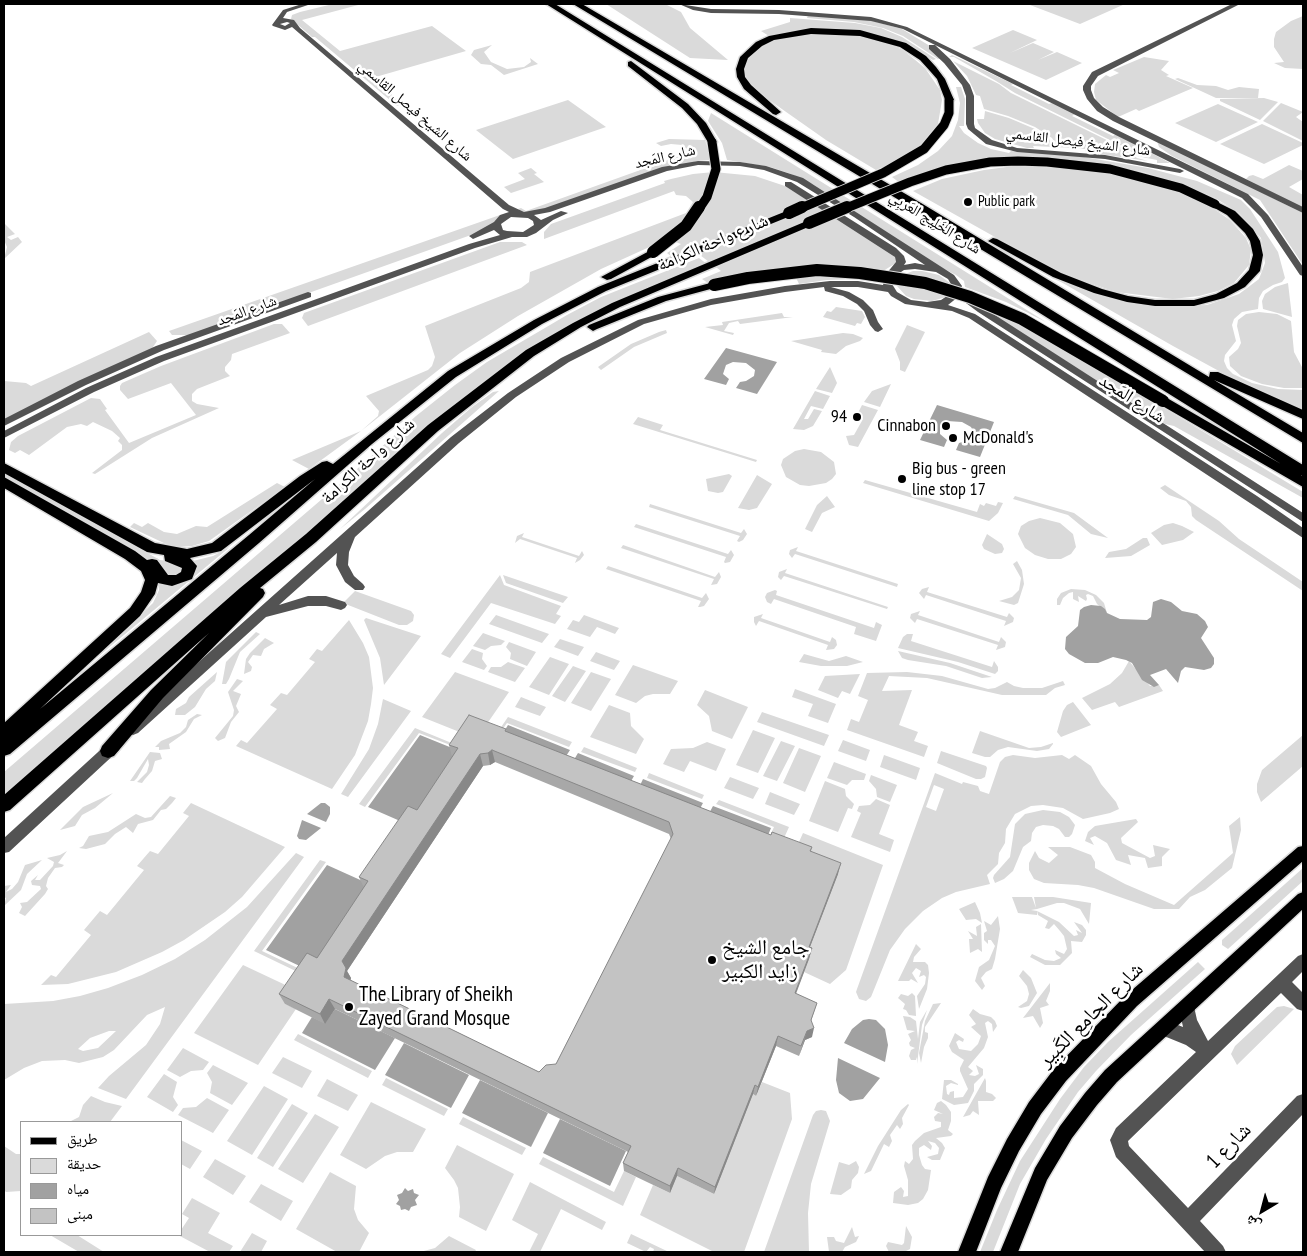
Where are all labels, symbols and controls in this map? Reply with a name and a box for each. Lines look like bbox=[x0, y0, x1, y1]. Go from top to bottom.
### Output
street label: شارع الشيخ فيصل القاسمي bbox=[354, 57, 476, 165]
street label: شارع الشيخ فيصل القاسمي bbox=[1005, 124, 1151, 160]
street label: شارع المَجد bbox=[633, 141, 697, 173]
street label: شارع الخَلِيج العَربِي bbox=[886, 188, 984, 258]
place label: Public park bbox=[978, 193, 1035, 211]
marker: Public park bbox=[962, 196, 974, 208]
street label: شارع واحة الكرامة bbox=[654, 210, 772, 276]
street label: شارع المَجد bbox=[215, 292, 279, 330]
street label: شارع المَجد bbox=[1095, 370, 1169, 428]
place label: 94 bbox=[831, 406, 847, 428]
marker: 94 bbox=[851, 411, 863, 423]
street label: شارع واحة الكرامة bbox=[317, 413, 419, 509]
place label: Cinnabon bbox=[877, 415, 936, 437]
marker: Cinnabon bbox=[940, 420, 952, 432]
place label: McDonald's bbox=[963, 427, 1034, 449]
marker: McDonald's bbox=[947, 432, 959, 444]
place label: Big bus - green line stop 17 bbox=[912, 458, 1006, 500]
marker: Big bus - green line stop 17 bbox=[896, 473, 908, 485]
place label: جامع الشيخ زايد الكبير bbox=[722, 935, 810, 985]
marker: جامع الشيخ زايد الكبير bbox=[706, 954, 718, 966]
street label: شارع الجامِع الكَبِير bbox=[1033, 957, 1149, 1073]
place label: The Library of Sheikh Zayed Grand Mosque bbox=[359, 982, 513, 1032]
marker: The Library of Sheikh Zayed Grand Mosque bbox=[343, 1001, 355, 1013]
street label: شارع 1 bbox=[1201, 1118, 1257, 1174]
legend bbox=[20, 1121, 182, 1236]
text: طريق bbox=[67, 1129, 98, 1148]
text: حديقة bbox=[67, 1154, 101, 1173]
text: مياه bbox=[67, 1179, 89, 1198]
north arrow bbox=[1237, 1186, 1287, 1236]
text: مبنى bbox=[67, 1204, 93, 1223]
text: ش bbox=[1242, 1211, 1264, 1235]

